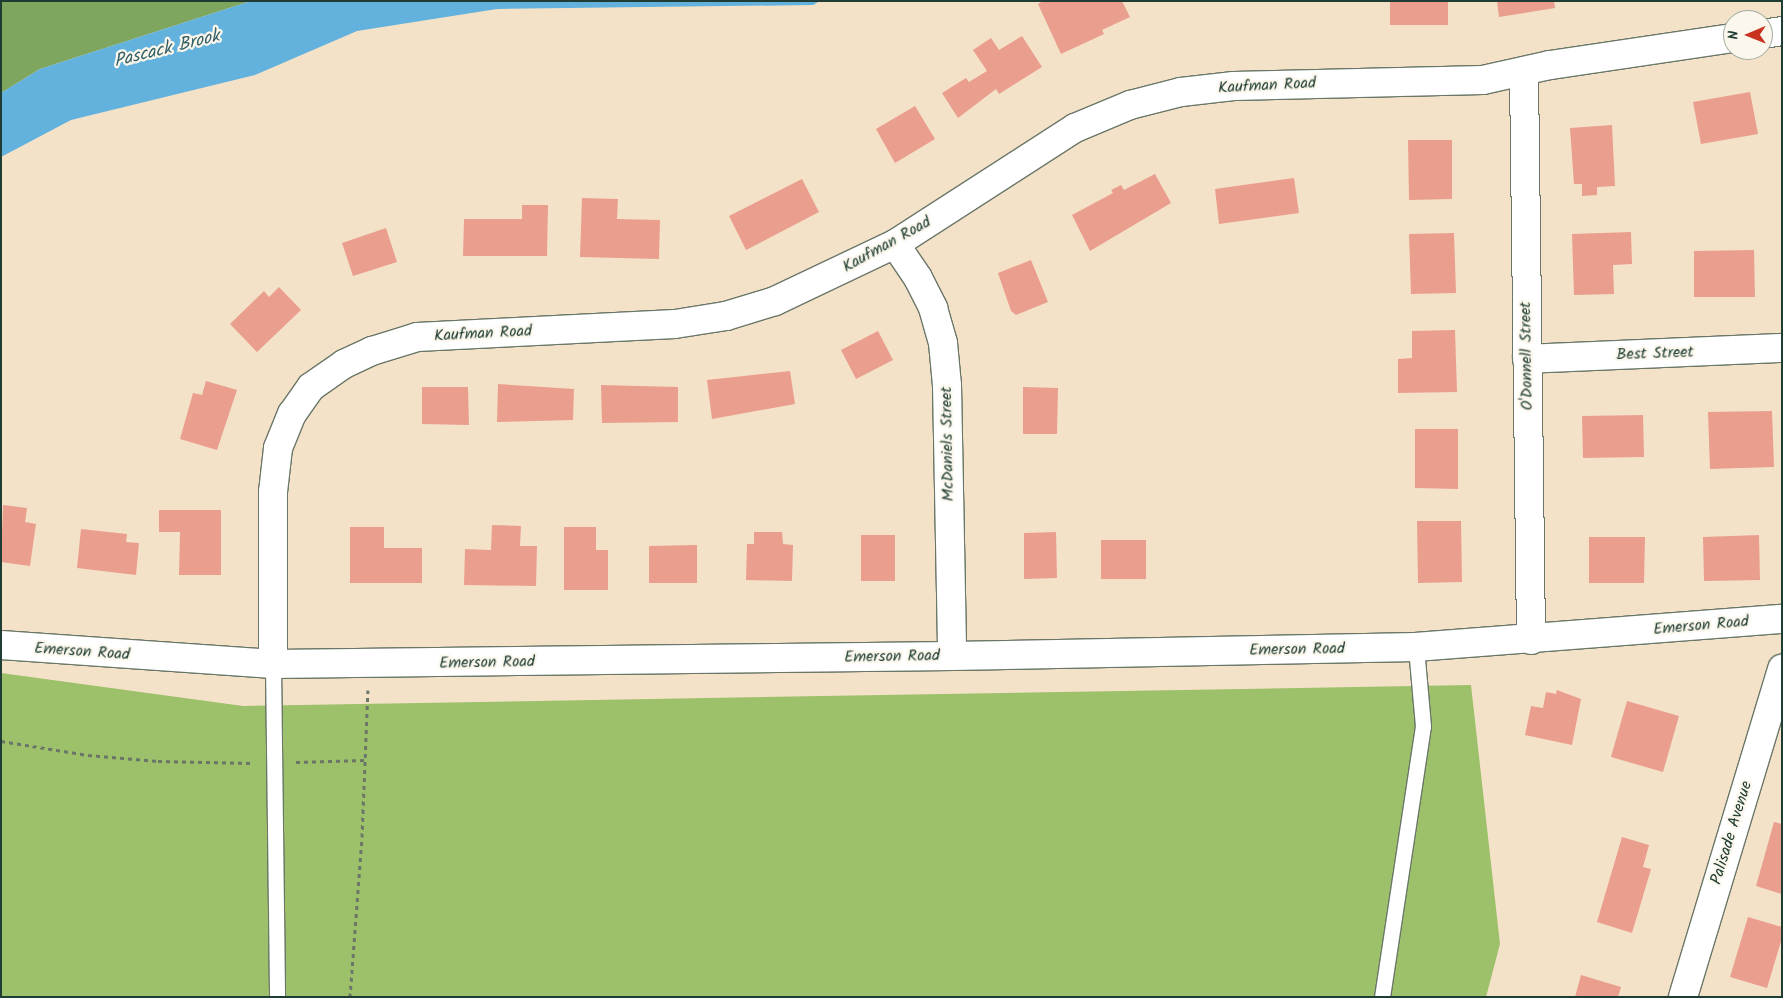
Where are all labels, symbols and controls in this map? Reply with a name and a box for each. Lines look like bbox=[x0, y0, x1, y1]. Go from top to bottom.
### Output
north arrow bbox=[1723, 10, 1773, 60]
water label: Pascack Brook bbox=[112, 26, 222, 74]
text: N bbox=[1723, 31, 1745, 40]
street label: Kaufman Road bbox=[1218, 74, 1316, 98]
street label: Kaufman Road bbox=[840, 213, 934, 277]
street label: O'Donnell Street bbox=[1516, 301, 1538, 411]
street label: Kaufman Road bbox=[434, 322, 532, 346]
street label: Best Street bbox=[1616, 343, 1694, 365]
street label: McDaniels Street bbox=[937, 386, 959, 502]
street label: Emerson Road bbox=[1653, 612, 1749, 640]
street label: Emerson Road bbox=[34, 639, 130, 665]
street label: Emerson Road bbox=[1249, 640, 1345, 660]
street label: Emerson Road bbox=[844, 647, 940, 667]
street label: Emerson Road bbox=[439, 653, 535, 673]
street label: Palisade Avenue bbox=[1707, 779, 1757, 887]

